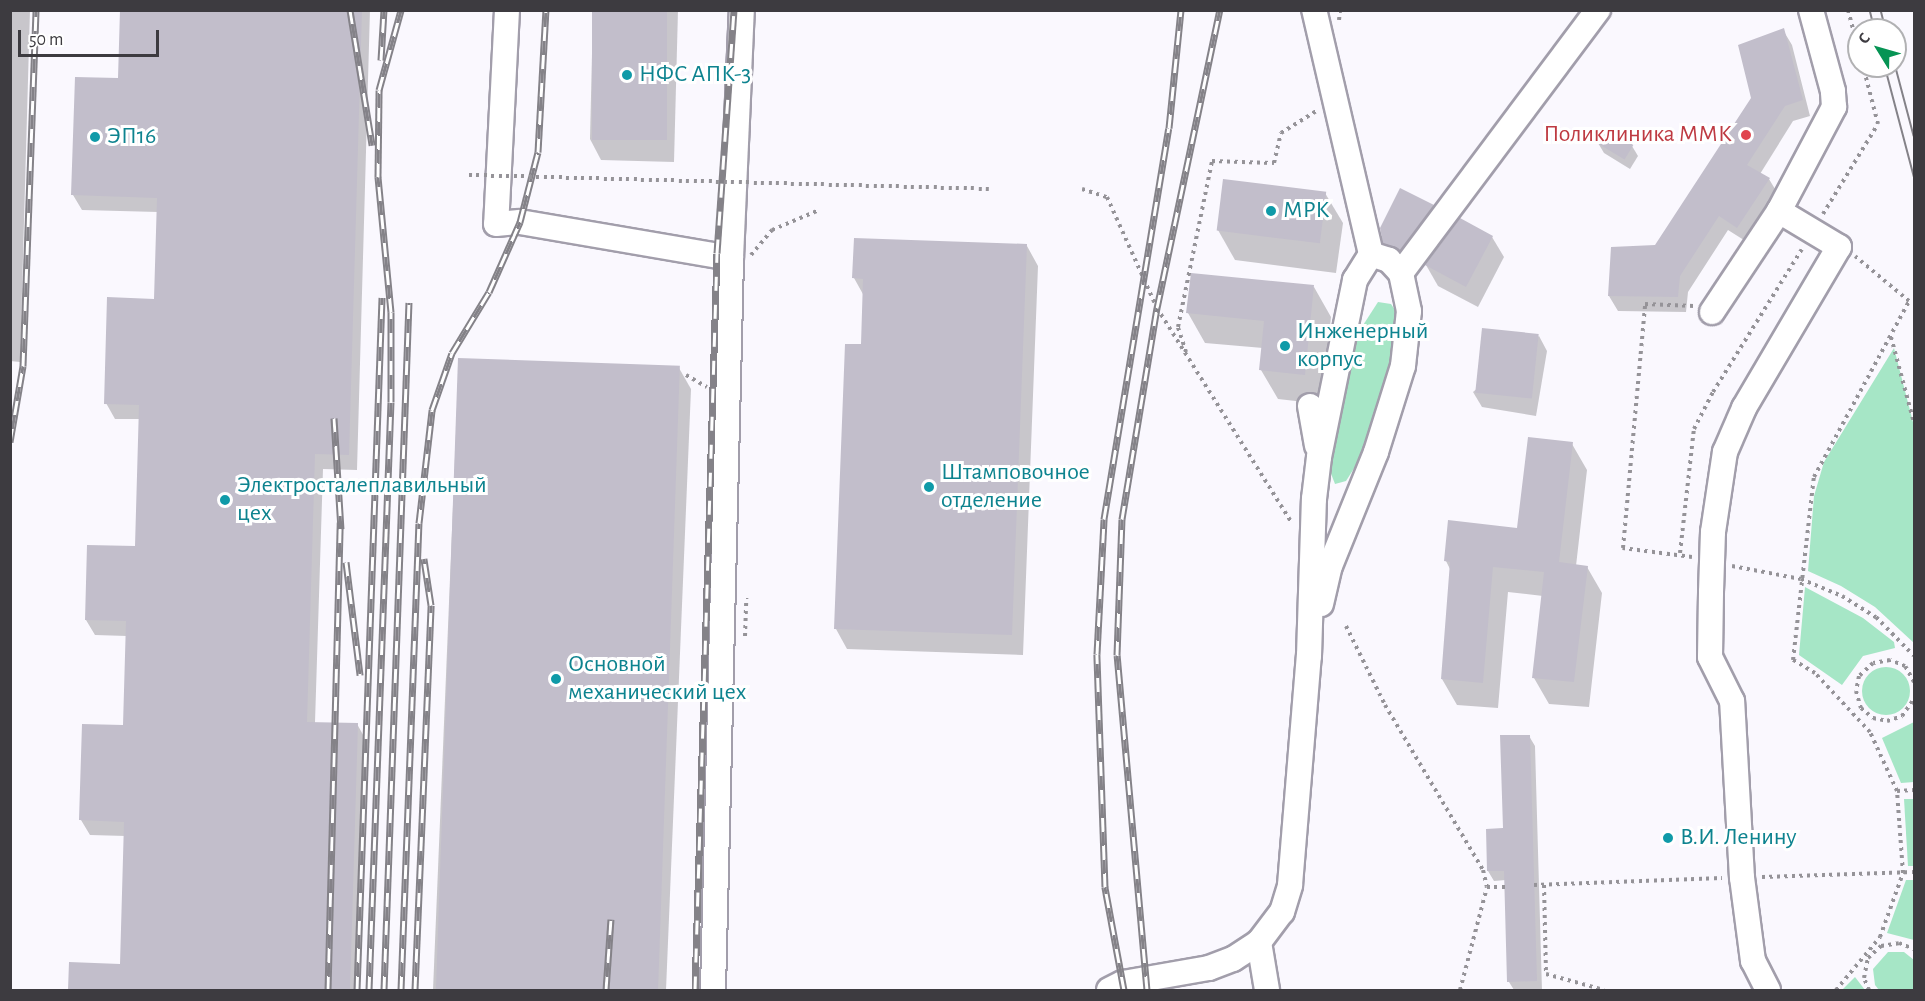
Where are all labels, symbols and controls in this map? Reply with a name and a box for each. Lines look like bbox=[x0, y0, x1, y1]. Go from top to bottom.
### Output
scale bar bbox=[21, 18, 162, 56]
north arrow bbox=[1847, 18, 1907, 78]
text: С bbox=[1855, 30, 1873, 47]
text: 50 m bbox=[29, 31, 63, 49]
place label: НФС АПК-3 bbox=[639, 61, 751, 89]
marker: НФС АПК-3 bbox=[620, 68, 634, 82]
place label: Поликлиника ММК bbox=[1543, 121, 1732, 149]
place label: ЭП16 bbox=[107, 123, 156, 151]
marker: Поликлиника ММК bbox=[1737, 126, 1755, 144]
marker: ЭП16 bbox=[88, 130, 102, 144]
place label: МРК bbox=[1283, 197, 1329, 225]
marker: МРК bbox=[1264, 204, 1278, 218]
place label: Инженерный корпус bbox=[1297, 318, 1428, 374]
marker: Инженерный корпус bbox=[1278, 339, 1292, 353]
place label: Штамповочное отделение bbox=[941, 459, 1090, 515]
place label: Электросталеплавильный цех bbox=[237, 472, 487, 528]
marker: Штамповочное отделение bbox=[922, 480, 936, 494]
marker: Электросталеплавильный цех bbox=[218, 493, 232, 507]
place label: Основной механический цех bbox=[568, 651, 746, 707]
marker: Основной механический цех bbox=[549, 672, 563, 686]
place label: В.И. Ленину bbox=[1680, 824, 1796, 852]
marker: В.И. Ленину bbox=[1661, 831, 1675, 845]

